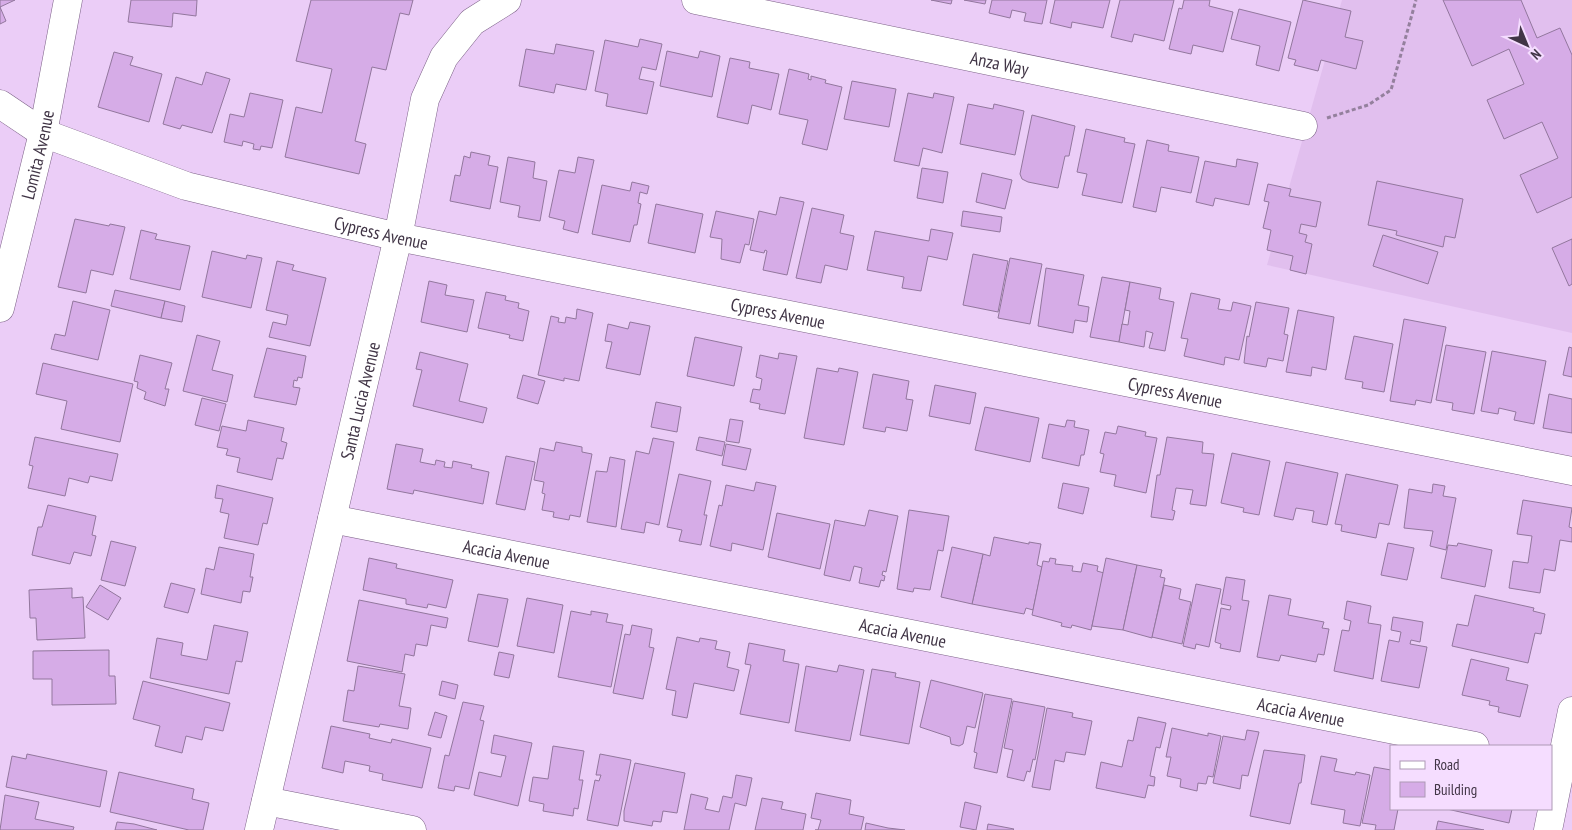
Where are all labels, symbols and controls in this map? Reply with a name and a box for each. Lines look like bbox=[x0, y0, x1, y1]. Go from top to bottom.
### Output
north arrow bbox=[1502, 20, 1552, 70]
text: N bbox=[1527, 45, 1545, 63]
street label: Anza Way bbox=[968, 46, 1031, 80]
street label: Lomita Avenue bbox=[16, 108, 59, 202]
street label: Cypress Avenue bbox=[332, 211, 430, 254]
street label: Cypress Avenue bbox=[729, 292, 827, 333]
street label: Santa Lucia Avenue bbox=[335, 339, 385, 462]
street label: Cypress Avenue bbox=[1126, 371, 1224, 413]
street label: Acacia Avenue bbox=[461, 534, 552, 574]
street label: Acacia Avenue bbox=[857, 612, 948, 652]
street label: Acacia Avenue bbox=[1255, 692, 1347, 731]
legend bbox=[1390, 745, 1552, 810]
text: Road bbox=[1434, 755, 1460, 774]
text: Building bbox=[1434, 780, 1477, 799]

